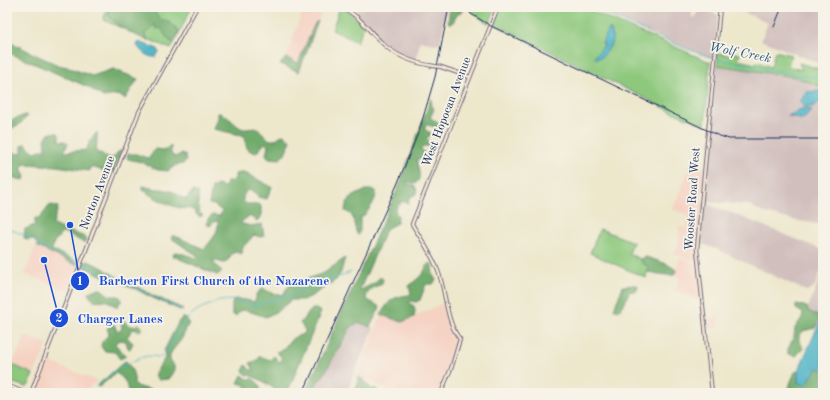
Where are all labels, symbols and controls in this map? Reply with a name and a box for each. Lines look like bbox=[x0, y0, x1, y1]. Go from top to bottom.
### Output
water label: Wolf Creek bbox=[708, 41, 772, 65]
street label: West Hopocan Avenue bbox=[420, 55, 474, 169]
street label: Wooster Road West bbox=[683, 147, 703, 251]
street label: Norton Avenue bbox=[78, 154, 118, 232]
callout: Barberton First Church of the Nazarene bbox=[70, 268, 337, 293]
text: Barberton First Church of the Nazarene bbox=[99, 275, 329, 288]
text: 1 bbox=[77, 276, 83, 288]
callout: Charger Lanes bbox=[49, 306, 170, 331]
text: 2 bbox=[56, 313, 63, 325]
text: Charger Lanes bbox=[78, 313, 163, 326]

